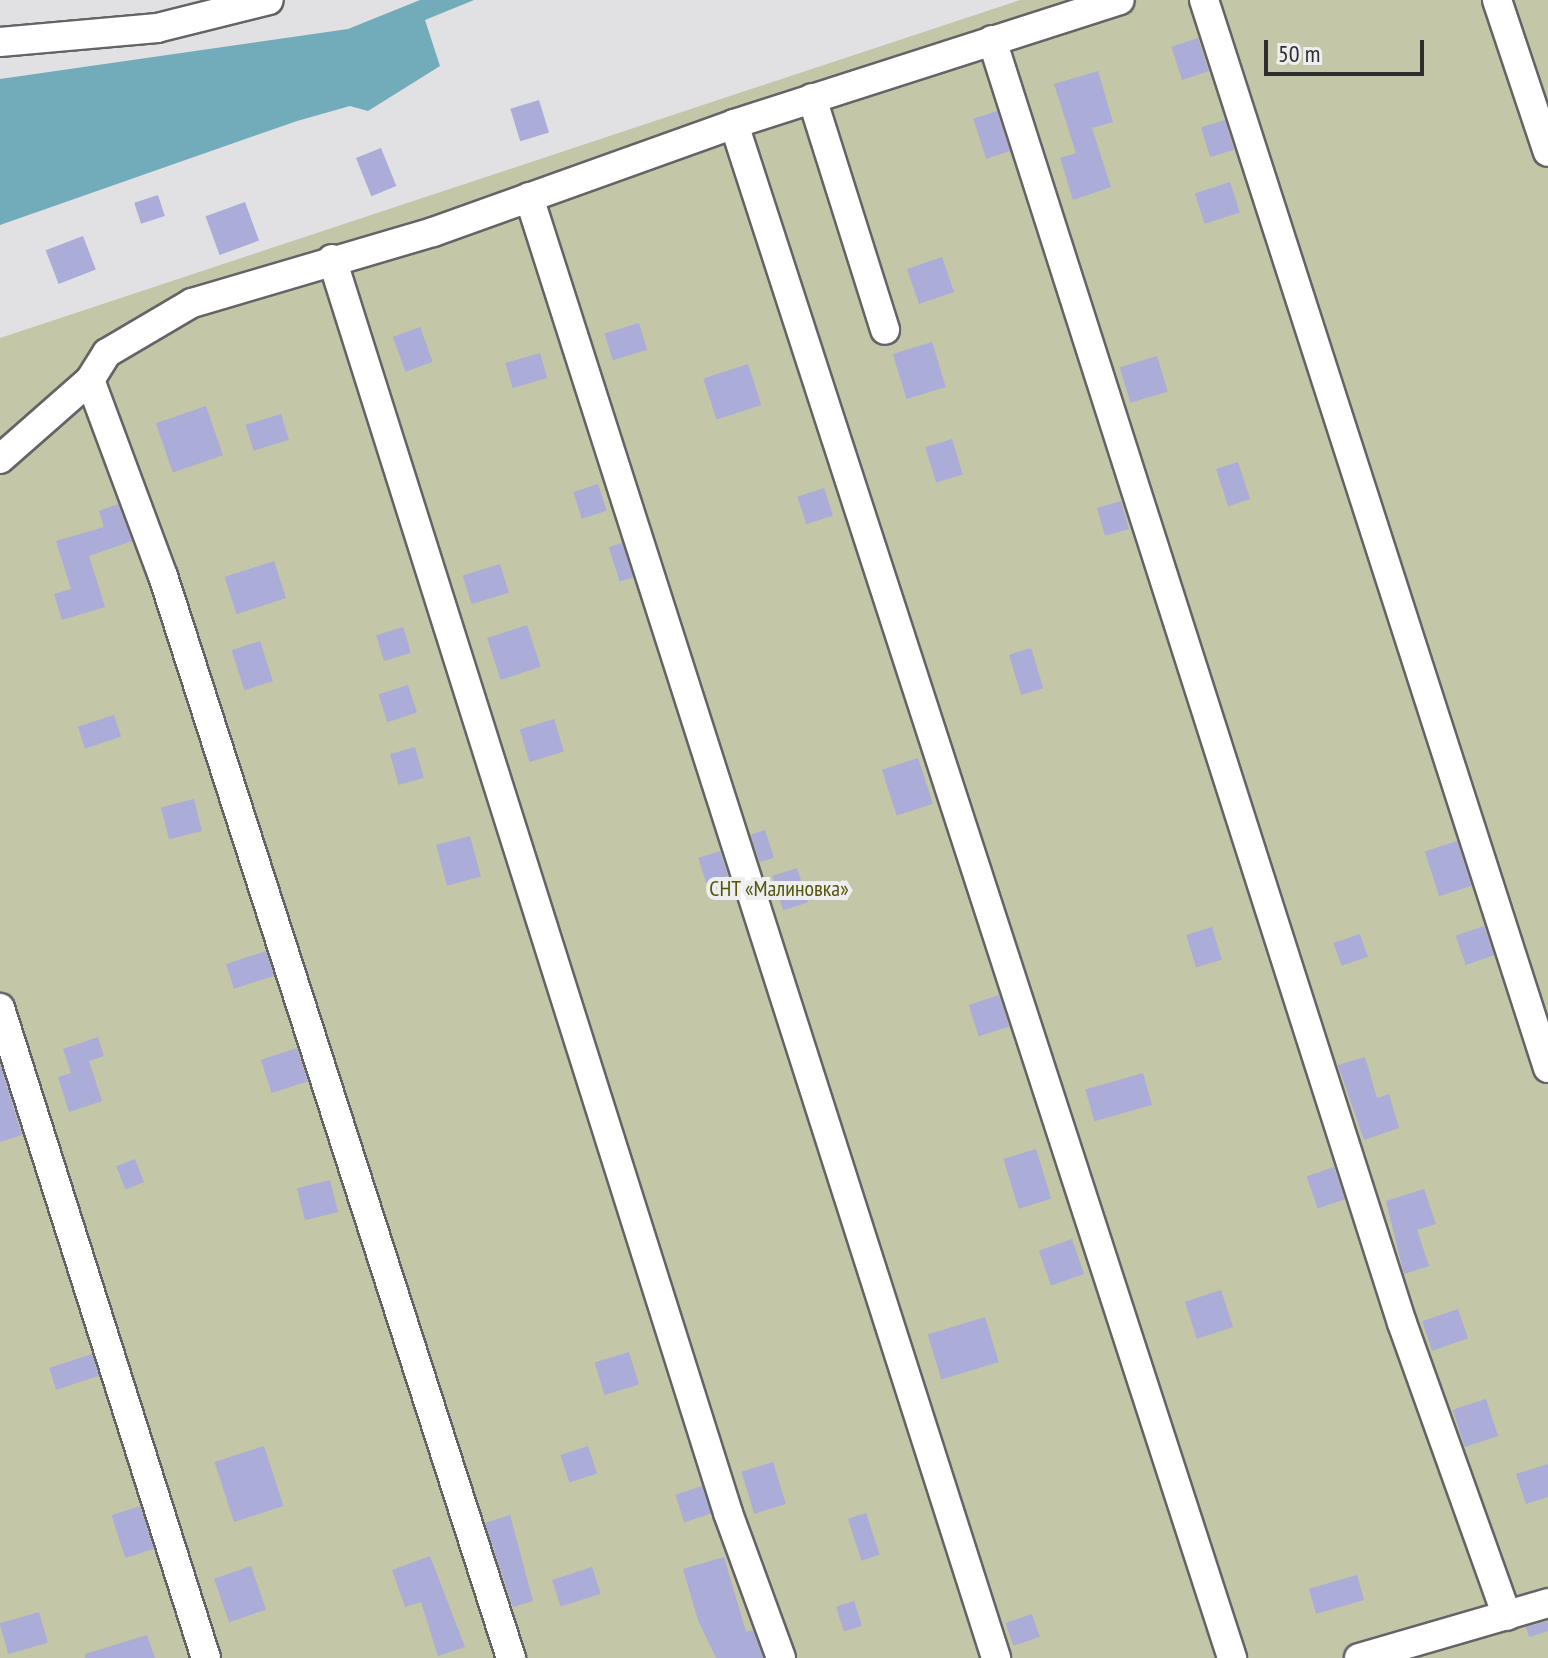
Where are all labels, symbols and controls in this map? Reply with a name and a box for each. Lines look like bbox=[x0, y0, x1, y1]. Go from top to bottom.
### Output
scale bar bbox=[1268, 24, 1428, 74]
text: 50 m bbox=[1278, 38, 1320, 69]
park label: СНТ «Малиновка» bbox=[709, 876, 849, 902]

